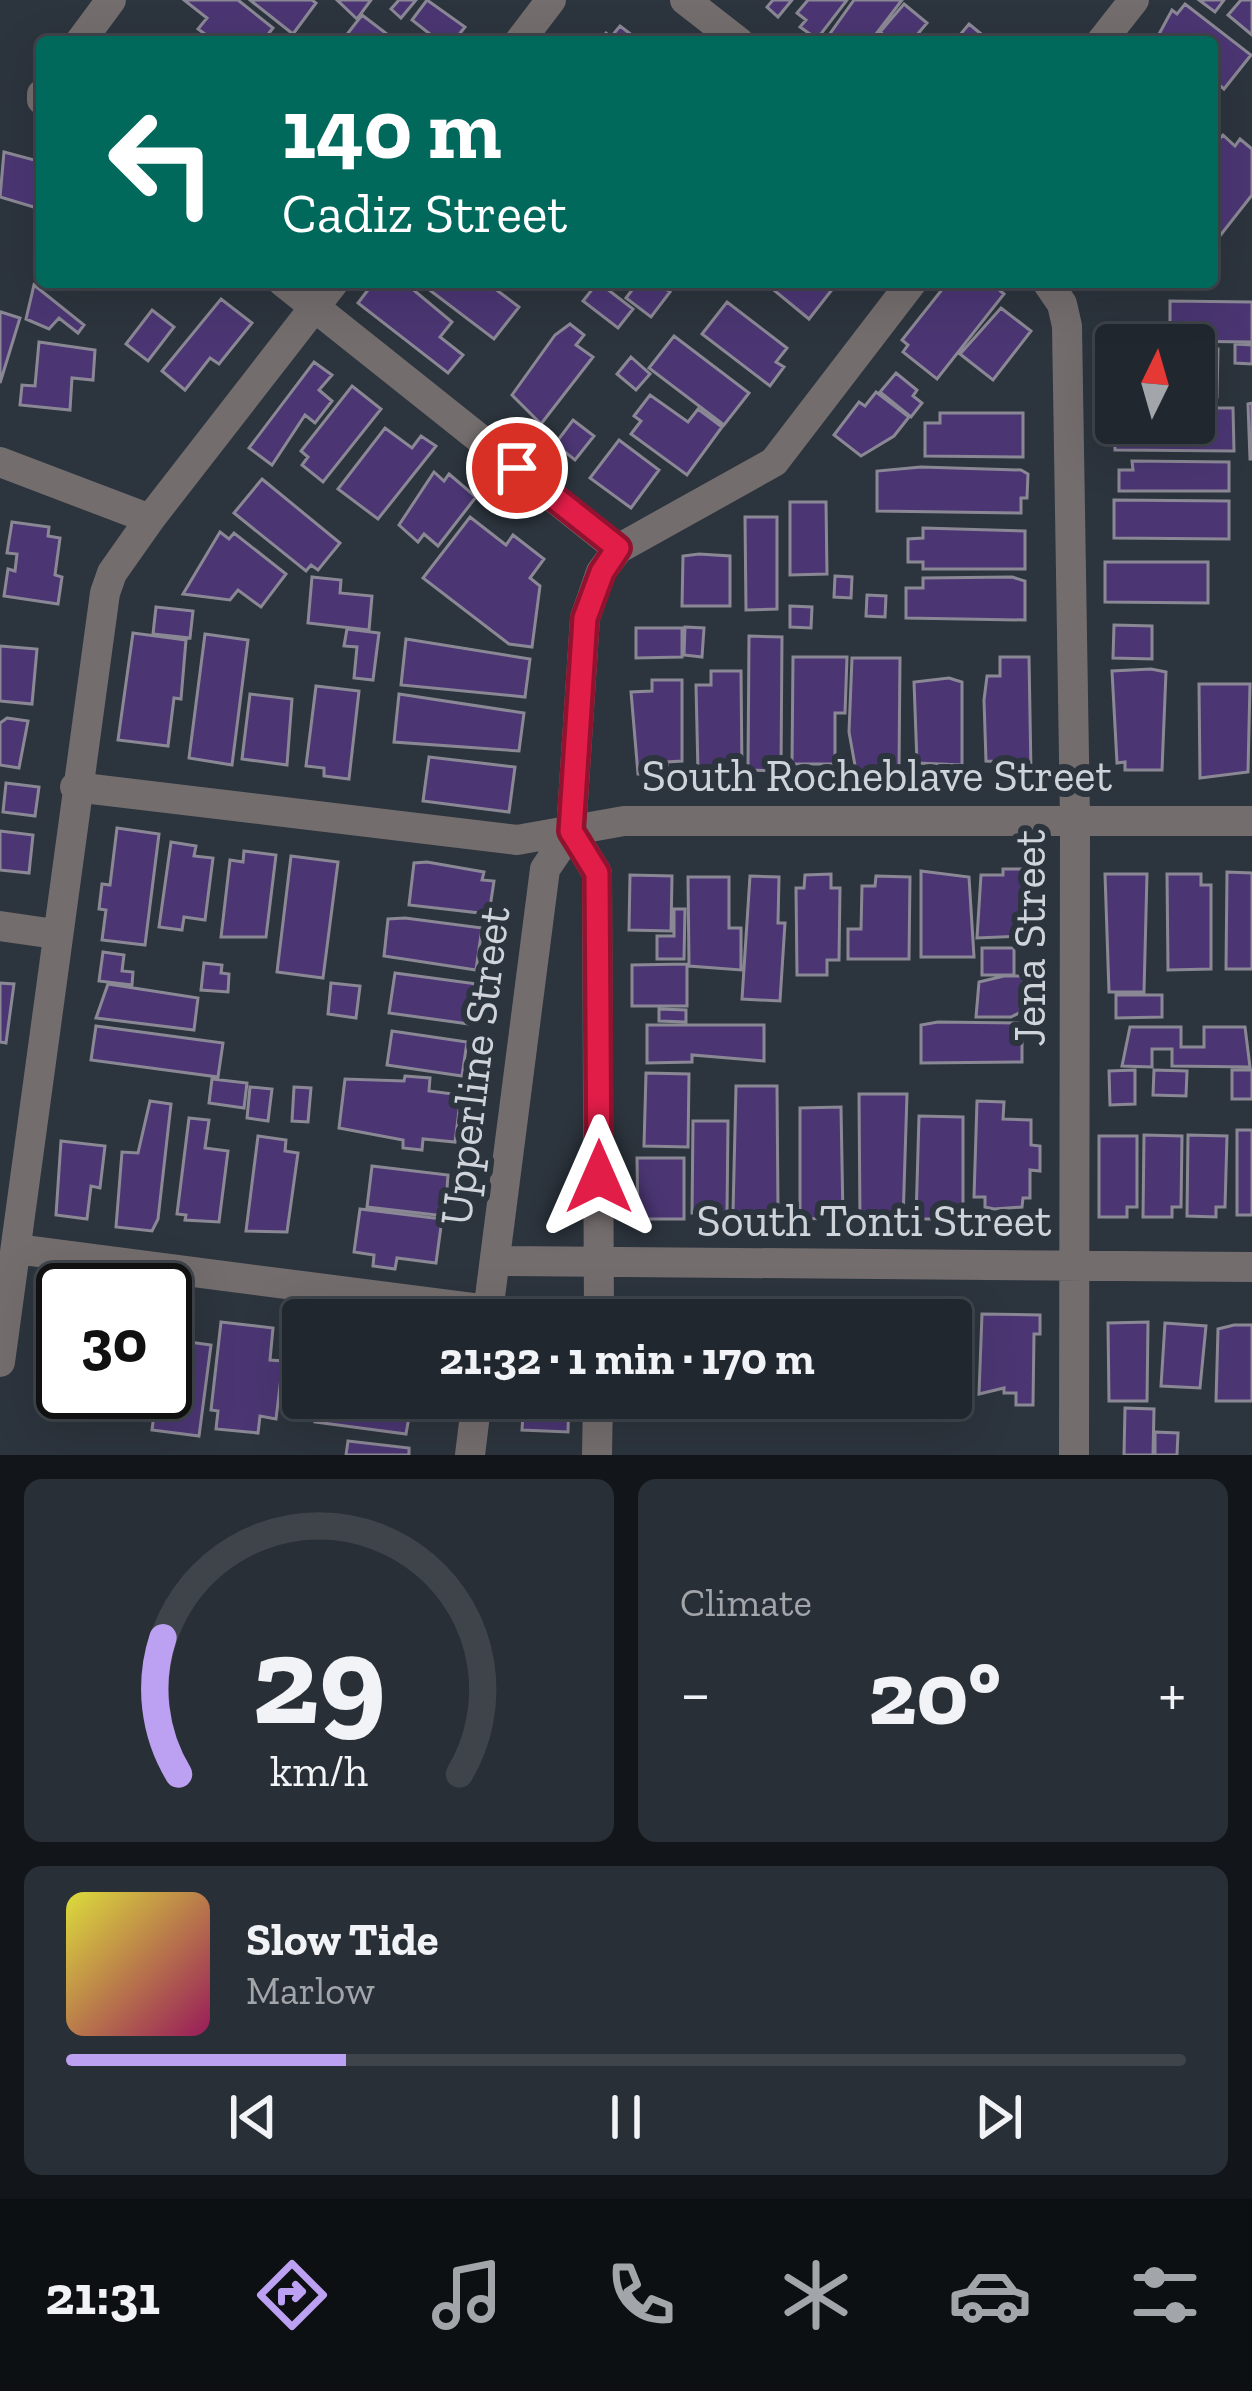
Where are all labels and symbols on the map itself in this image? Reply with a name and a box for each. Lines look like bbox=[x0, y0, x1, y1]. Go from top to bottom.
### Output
north arrow bbox=[1095, 324, 1215, 444]
pin bbox=[466, 417, 568, 519]
street label: South Rocheblave Street bbox=[642, 749, 1112, 803]
street label: Jena Street bbox=[1003, 829, 1057, 1046]
street label: Upperline Street bbox=[429, 903, 521, 1229]
position arrow bbox=[536, 1114, 662, 1240]
street label: South Tonti Street bbox=[696, 1194, 1052, 1248]
speed limit sign: 30 bbox=[36, 1263, 192, 1419]

